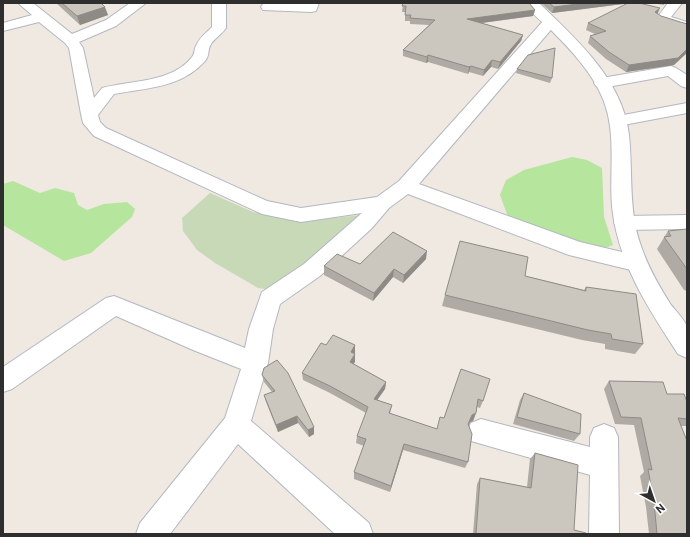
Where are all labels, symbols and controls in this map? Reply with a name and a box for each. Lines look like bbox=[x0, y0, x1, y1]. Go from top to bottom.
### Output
north arrow bbox=[634, 481, 674, 521]
text: N bbox=[653, 501, 667, 516]

